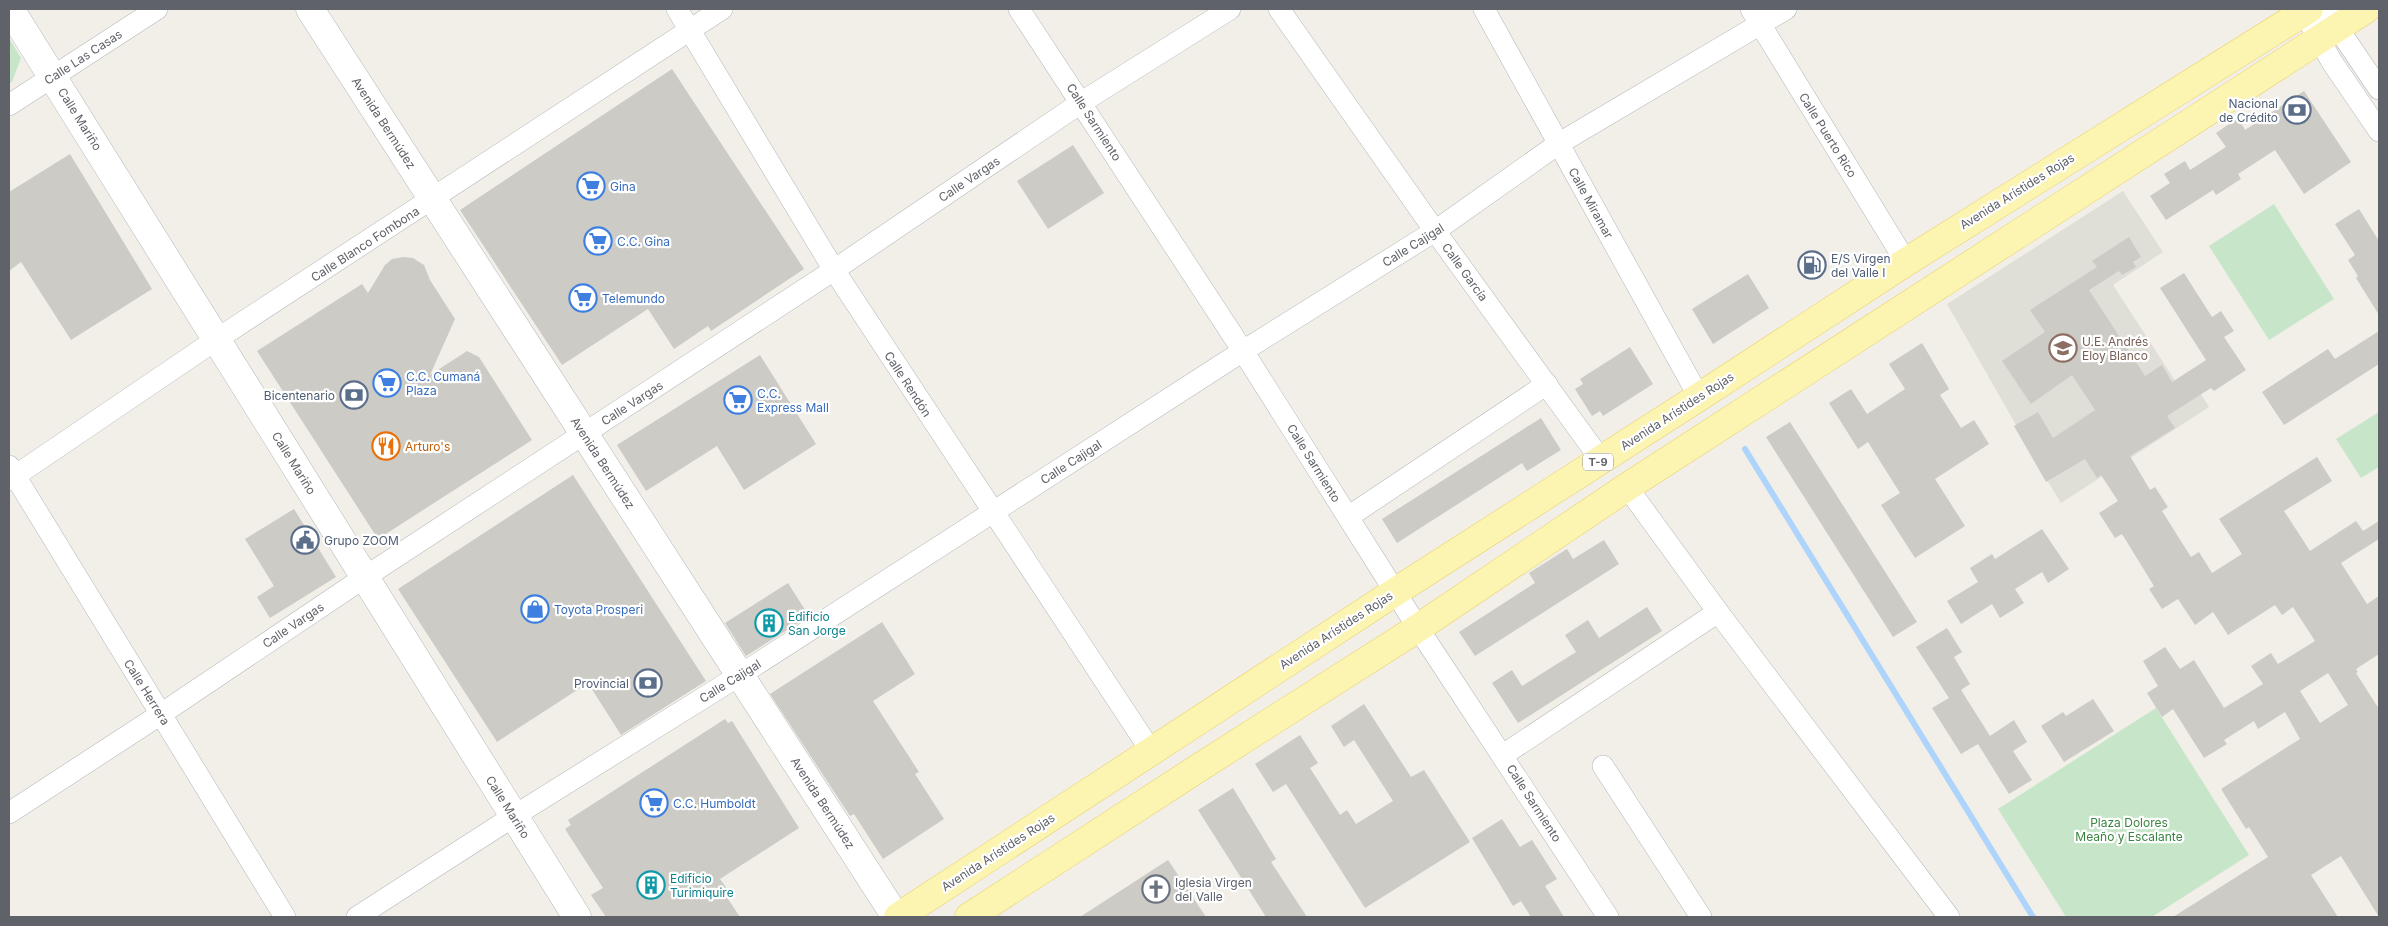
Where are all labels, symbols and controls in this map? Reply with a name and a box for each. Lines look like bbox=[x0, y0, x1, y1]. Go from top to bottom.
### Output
street label: Calle Las Casas bbox=[41, 26, 125, 88]
street label: Avenida Bermúdez bbox=[349, 74, 419, 172]
street label: Calle Sarmiento bbox=[1063, 80, 1125, 164]
street label: Calle Mariño bbox=[55, 85, 105, 153]
street label: Calle Puerto Rico bbox=[1796, 90, 1860, 180]
bank icon: Nacional de Crédito bbox=[2282, 95, 2312, 125]
place label: Nacional de Crédito bbox=[2219, 96, 2278, 125]
street label: Avenida Arístides Rojas bbox=[1957, 150, 2077, 232]
street label: Calle Vargas bbox=[935, 153, 1003, 205]
street label: Calle Miramar bbox=[1565, 165, 1617, 241]
supermarket icon: Gina bbox=[576, 171, 606, 201]
place label: Gina bbox=[610, 179, 636, 194]
street label: Calle Blanco Fombona bbox=[308, 203, 422, 285]
street label: Calle Cajigal bbox=[1379, 220, 1447, 270]
supermarket icon: C.C. Gina bbox=[583, 226, 613, 256]
place label: C.C. Gina bbox=[617, 234, 670, 249]
street label: Calle García bbox=[1439, 240, 1491, 304]
fuel station icon: E/S Virgen del Valle I bbox=[1797, 250, 1827, 280]
place label: E/S Virgen del Valle I bbox=[1831, 251, 1891, 280]
supermarket icon: Telemundo bbox=[568, 283, 598, 313]
place label: Telemundo bbox=[602, 291, 665, 306]
school or university icon: U.E. Andrés Eloy Blanco bbox=[2048, 333, 2078, 363]
place label: U.E. Andrés Eloy Blanco bbox=[2082, 334, 2148, 363]
street label: Calle Rendón bbox=[881, 348, 935, 420]
supermarket icon: C.C. Cumaná Plaza bbox=[372, 368, 402, 398]
place label: C.C. Cumaná Plaza bbox=[406, 369, 480, 398]
street label: Avenida Arístides Rojas bbox=[1617, 369, 1737, 453]
street label: Calle Vargas bbox=[598, 377, 666, 429]
bank icon: Bicentenario bbox=[339, 380, 369, 410]
supermarket icon: C.C. Express Mall bbox=[723, 385, 753, 415]
place label: C.C. Express Mall bbox=[757, 386, 829, 415]
place label: Bicentenario bbox=[264, 388, 335, 403]
street label: Avenida Bermúdez bbox=[568, 414, 638, 512]
street label: Calle Sarmiento bbox=[1284, 421, 1344, 505]
street label: Calle Mariño bbox=[269, 429, 319, 497]
restaurant icon: Arturo's bbox=[371, 431, 401, 461]
street label: Calle Cajigal bbox=[1038, 437, 1104, 487]
place label: Arturo's bbox=[405, 439, 450, 454]
road number: T-9 bbox=[1583, 454, 1613, 471]
public building icon: Grupo ZOOM bbox=[290, 525, 320, 555]
place label: Grupo ZOOM bbox=[324, 533, 399, 548]
street label: Avenida Arístides Rojas bbox=[1276, 588, 1396, 672]
shop icon: Toyota Prosperi bbox=[520, 594, 550, 624]
street label: Calle Vargas bbox=[259, 599, 327, 651]
place label: Toyota Prosperi bbox=[554, 602, 643, 617]
building icon: Edificio San Jorge bbox=[754, 608, 784, 638]
place label: Edificio San Jorge bbox=[788, 609, 846, 638]
street label: Calle Herrera bbox=[121, 656, 173, 728]
street label: Calle Cajigal bbox=[696, 656, 764, 706]
bank icon: Provincial bbox=[633, 668, 663, 698]
place label: Provincial bbox=[574, 676, 629, 691]
street label: Avenida Bermúdez bbox=[788, 754, 858, 852]
street label: Calle Sarmiento bbox=[1503, 761, 1565, 845]
street label: Calle Mariño bbox=[483, 773, 533, 841]
supermarket icon: C.C. Humboldt bbox=[639, 788, 669, 818]
place label: C.C. Humboldt bbox=[673, 796, 756, 811]
street label: Avenida Arístides Rojas bbox=[938, 810, 1058, 894]
park label: Plaza Dolores Meaño y Escalante bbox=[2075, 815, 2183, 844]
building icon: Edificio Turimiquire bbox=[636, 870, 666, 900]
place label: Edificio Turimiquire bbox=[670, 871, 734, 900]
church icon: Iglesia Virgen del Valle bbox=[1141, 874, 1171, 904]
place label: Iglesia Virgen del Valle bbox=[1175, 875, 1252, 904]

